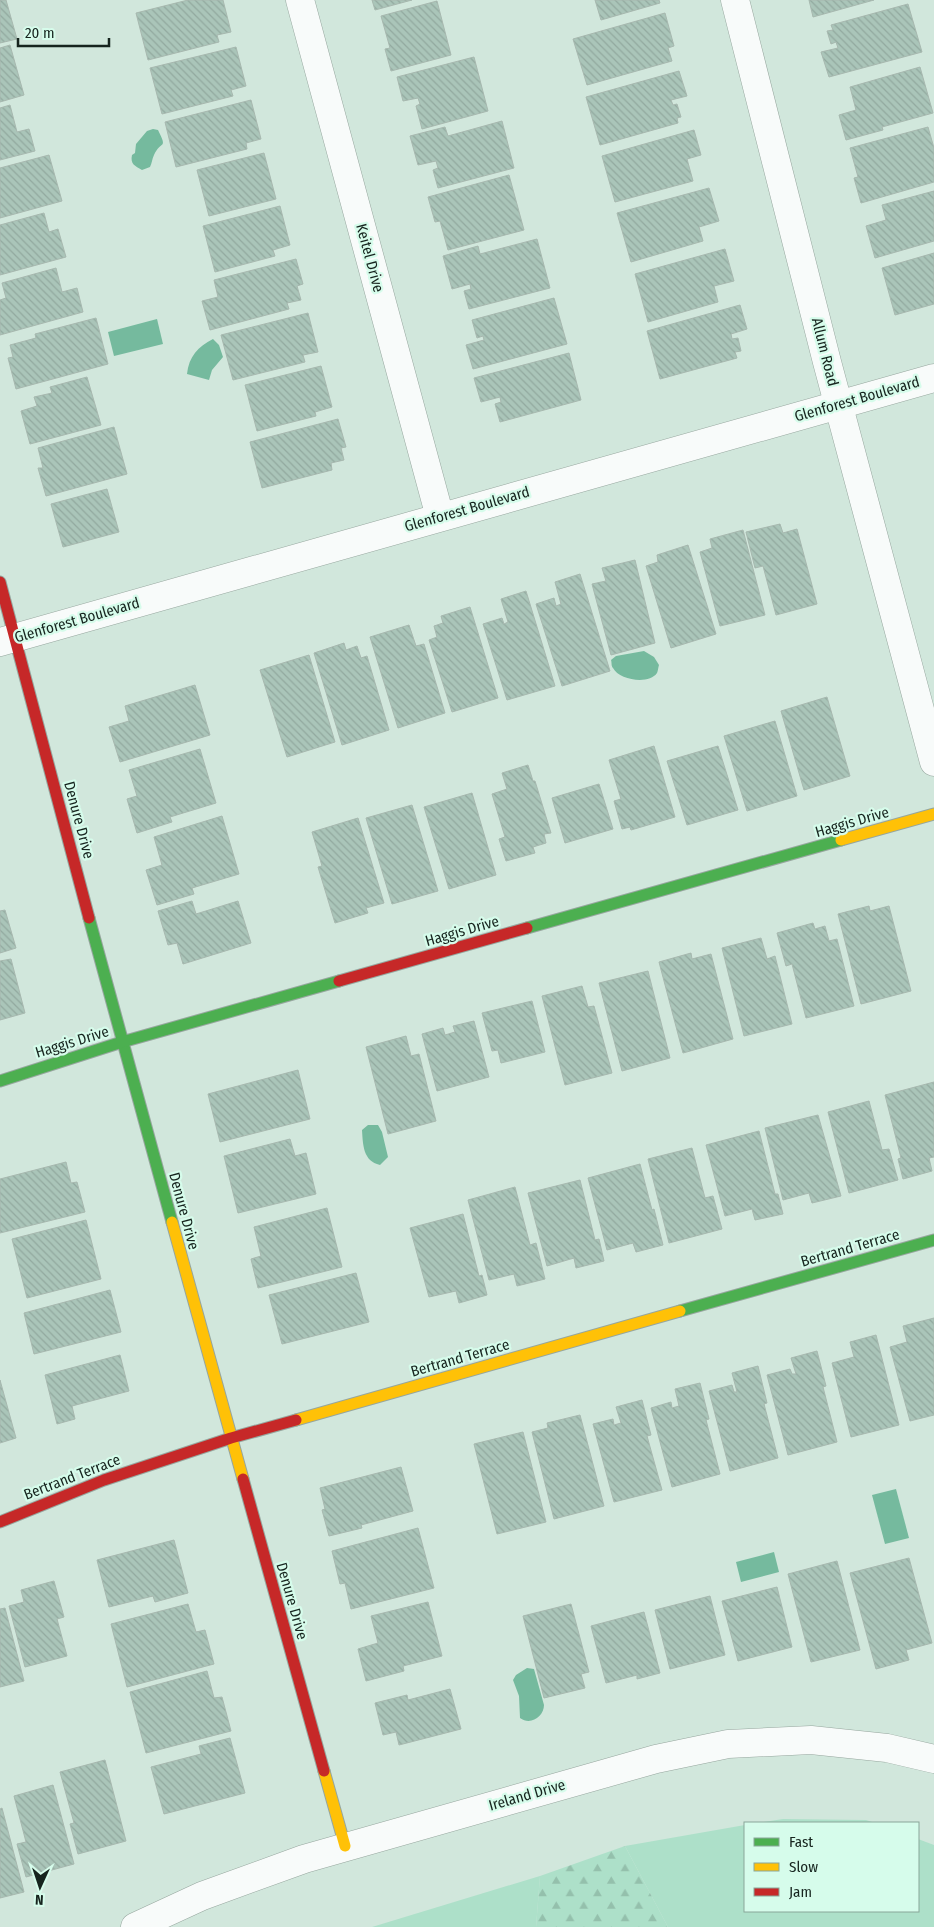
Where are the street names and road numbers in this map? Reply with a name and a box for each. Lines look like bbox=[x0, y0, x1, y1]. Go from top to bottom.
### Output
street label: Keitel Drive bbox=[352, 222, 388, 294]
street label: Allum Road bbox=[808, 316, 842, 388]
street label: Glenforest Boulevard bbox=[793, 373, 921, 425]
street label: Glenforest Boulevard bbox=[403, 483, 531, 535]
street label: Glenforest Boulevard bbox=[13, 594, 141, 646]
street label: Denure Drive bbox=[60, 779, 98, 861]
street label: Haggis Drive bbox=[813, 803, 891, 841]
street label: Haggis Drive bbox=[423, 912, 501, 950]
street label: Haggis Drive bbox=[33, 1022, 111, 1062]
street label: Denure Drive bbox=[165, 1170, 203, 1252]
street label: Bertrand Terrace bbox=[799, 1225, 901, 1271]
street label: Bertrand Terrace bbox=[409, 1335, 511, 1381]
street label: Bertrand Terrace bbox=[21, 1450, 123, 1504]
street label: Denure Drive bbox=[272, 1560, 312, 1642]
street label: Ireland Drive bbox=[487, 1776, 567, 1814]

